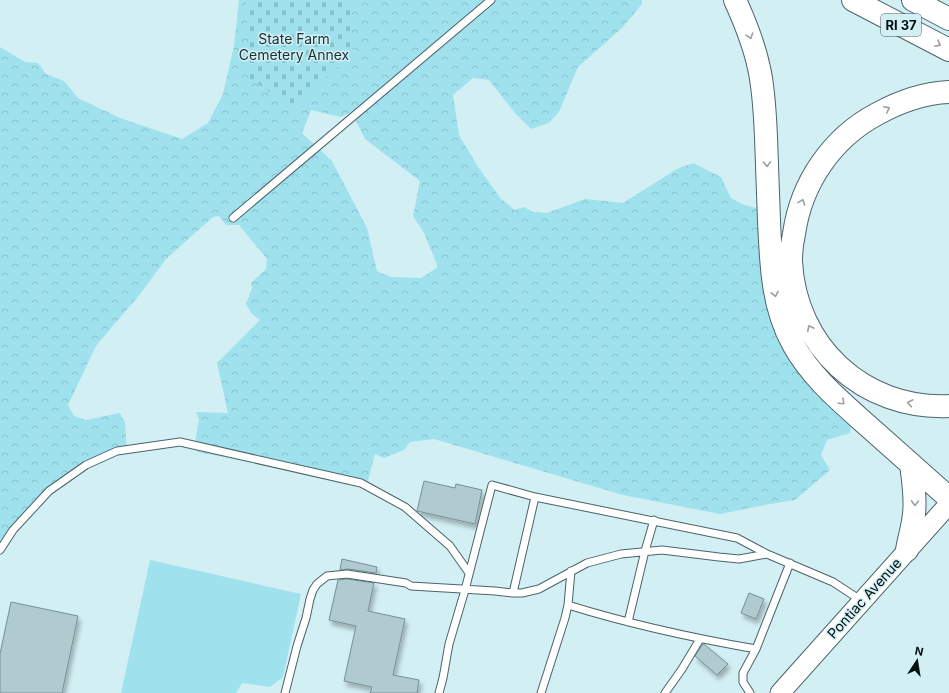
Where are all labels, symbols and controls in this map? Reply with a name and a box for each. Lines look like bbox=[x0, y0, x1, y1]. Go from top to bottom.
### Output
road number: RI 37 bbox=[881, 14, 921, 36]
park label: State Farm Cemetery Annex bbox=[239, 30, 350, 63]
one-way arrow bbox=[745, 32, 753, 39]
one-way arrow bbox=[934, 39, 941, 47]
one-way arrow bbox=[883, 106, 890, 114]
one-way arrow bbox=[763, 161, 771, 167]
one-way arrow bbox=[797, 199, 805, 206]
one-way arrow bbox=[770, 290, 779, 297]
one-way arrow bbox=[807, 325, 814, 332]
one-way arrow bbox=[837, 397, 844, 404]
one-way arrow bbox=[907, 399, 913, 407]
one-way arrow bbox=[910, 500, 919, 506]
street label: Pontiac Avenue bbox=[823, 554, 905, 642]
north arrow bbox=[897, 641, 937, 681]
text: N bbox=[914, 643, 925, 659]

